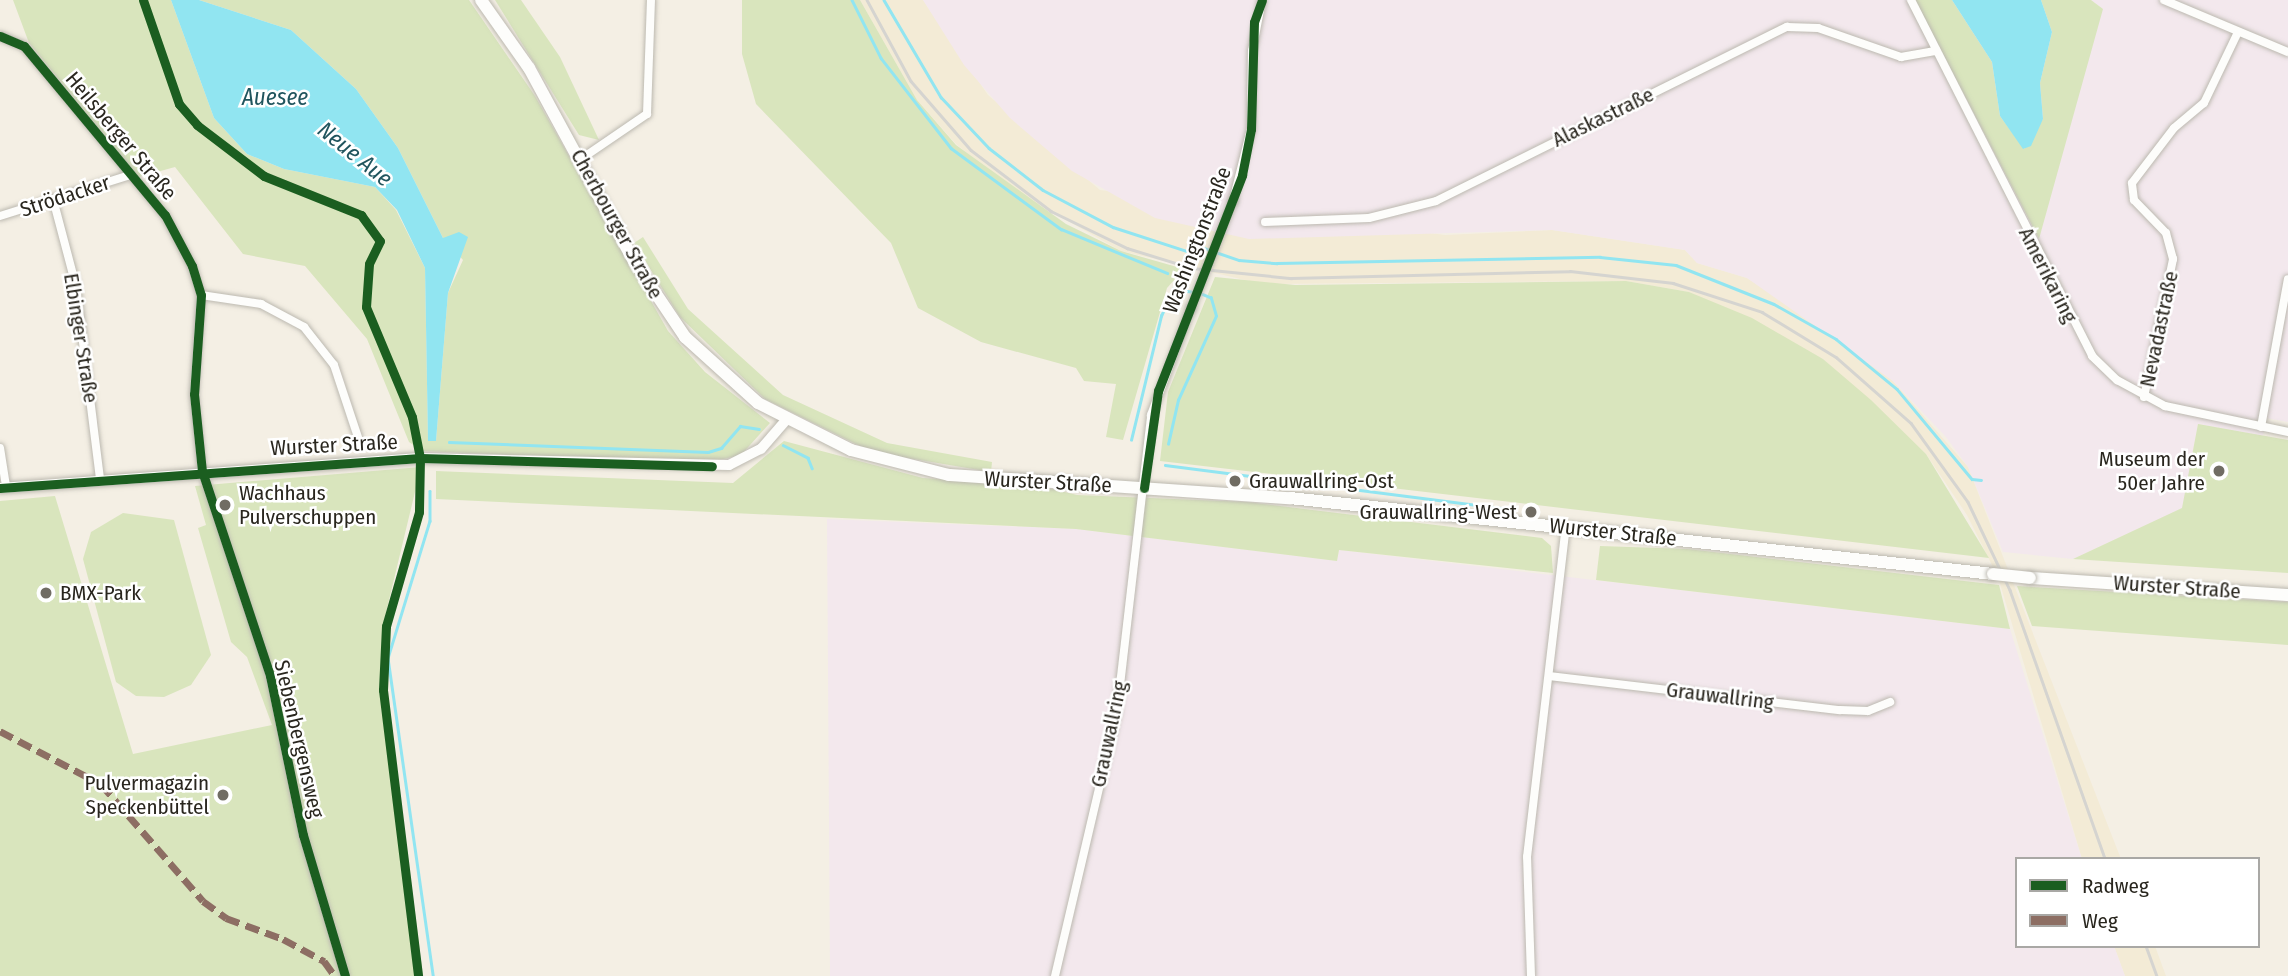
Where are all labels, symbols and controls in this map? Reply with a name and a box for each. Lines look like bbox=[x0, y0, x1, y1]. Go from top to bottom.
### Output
street label: Heilsberger Straße bbox=[60, 67, 182, 205]
street label: Alaskastraße bbox=[1548, 82, 1658, 152]
water label: Auesee bbox=[242, 83, 308, 111]
water label: Neue Aue bbox=[312, 116, 398, 192]
street label: Cherbourger Straße bbox=[565, 145, 669, 303]
street label: Washingtonstraße bbox=[1158, 163, 1236, 317]
street label: Strödacker bbox=[17, 170, 113, 222]
street label: Amerikaring bbox=[2013, 223, 2083, 327]
street label: Nevadastraße bbox=[2134, 269, 2184, 389]
street label: Elbinger Straße bbox=[58, 271, 104, 405]
street label: Wurster Straße bbox=[270, 429, 398, 461]
place label: Museum der 50er Jahre bbox=[2099, 446, 2205, 496]
marker: Museum der 50er Jahre bbox=[2211, 463, 2227, 479]
street label: Wurster Straße bbox=[984, 466, 1112, 498]
place label: Grauwallring-Ost bbox=[1249, 468, 1394, 494]
marker: Grauwallring-Ost bbox=[1227, 473, 1243, 489]
place label: Wachhaus Pulverschuppen bbox=[239, 480, 376, 530]
marker: Wachhaus Pulverschuppen bbox=[217, 497, 233, 513]
place label: Grauwallring-West bbox=[1360, 499, 1517, 525]
marker: Grauwallring-West bbox=[1523, 504, 1539, 520]
street label: Wurster Straße bbox=[1548, 513, 1678, 551]
street label: Wurster Straße bbox=[2112, 570, 2242, 604]
place label: BMX-Park bbox=[60, 580, 141, 606]
marker: BMX-Park bbox=[38, 585, 54, 601]
street label: Siebenbergensweg bbox=[269, 658, 329, 820]
street label: Grauwallring bbox=[1665, 677, 1775, 715]
street label: Grauwallring bbox=[1085, 678, 1133, 790]
place label: Pulvermagazin Speckenbüttel bbox=[85, 770, 209, 820]
marker: Pulvermagazin Speckenbüttel bbox=[215, 787, 231, 803]
legend bbox=[2015, 857, 2260, 948]
text: Radweg bbox=[2082, 873, 2149, 899]
text: Weg bbox=[2082, 908, 2118, 934]

